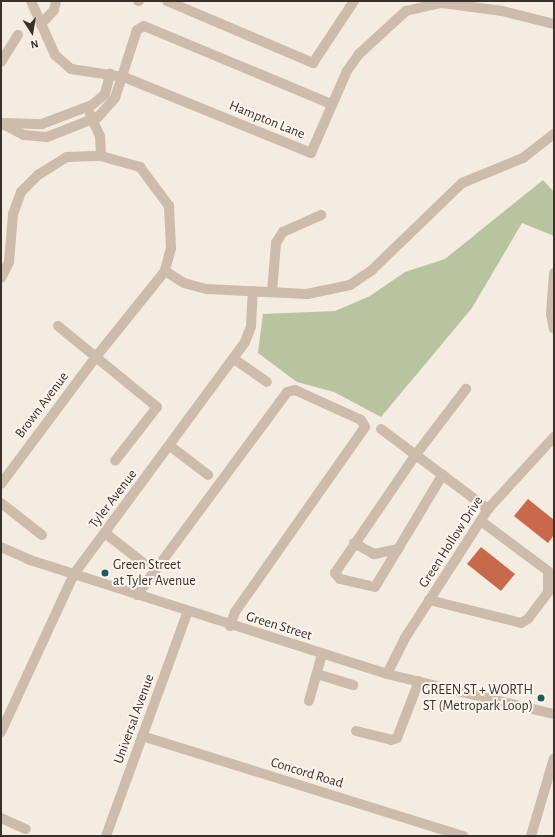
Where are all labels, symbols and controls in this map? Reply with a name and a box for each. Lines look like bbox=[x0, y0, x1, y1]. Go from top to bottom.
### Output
north arrow bbox=[12, 12, 52, 52]
text: N bbox=[30, 38, 39, 50]
street label: Hampton Lane bbox=[227, 97, 307, 143]
street label: Brown Avenue bbox=[12, 369, 72, 441]
street label: Tyler Avenue bbox=[85, 466, 141, 532]
street label: Green Hollow Drive bbox=[415, 493, 487, 591]
place label: Green Street at Tyler Avenue bbox=[113, 557, 196, 590]
marker: Green Street at Tyler Avenue bbox=[100, 568, 110, 578]
street label: Green Street bbox=[244, 608, 314, 644]
street label: Universal Avenue bbox=[110, 672, 158, 766]
place label: GREEN ST + WORTH ST (Metropark Loop) bbox=[422, 682, 533, 714]
marker: GREEN ST + WORTH ST (Metropark Loop) bbox=[536, 693, 546, 703]
street label: Concord Road bbox=[269, 754, 345, 792]

